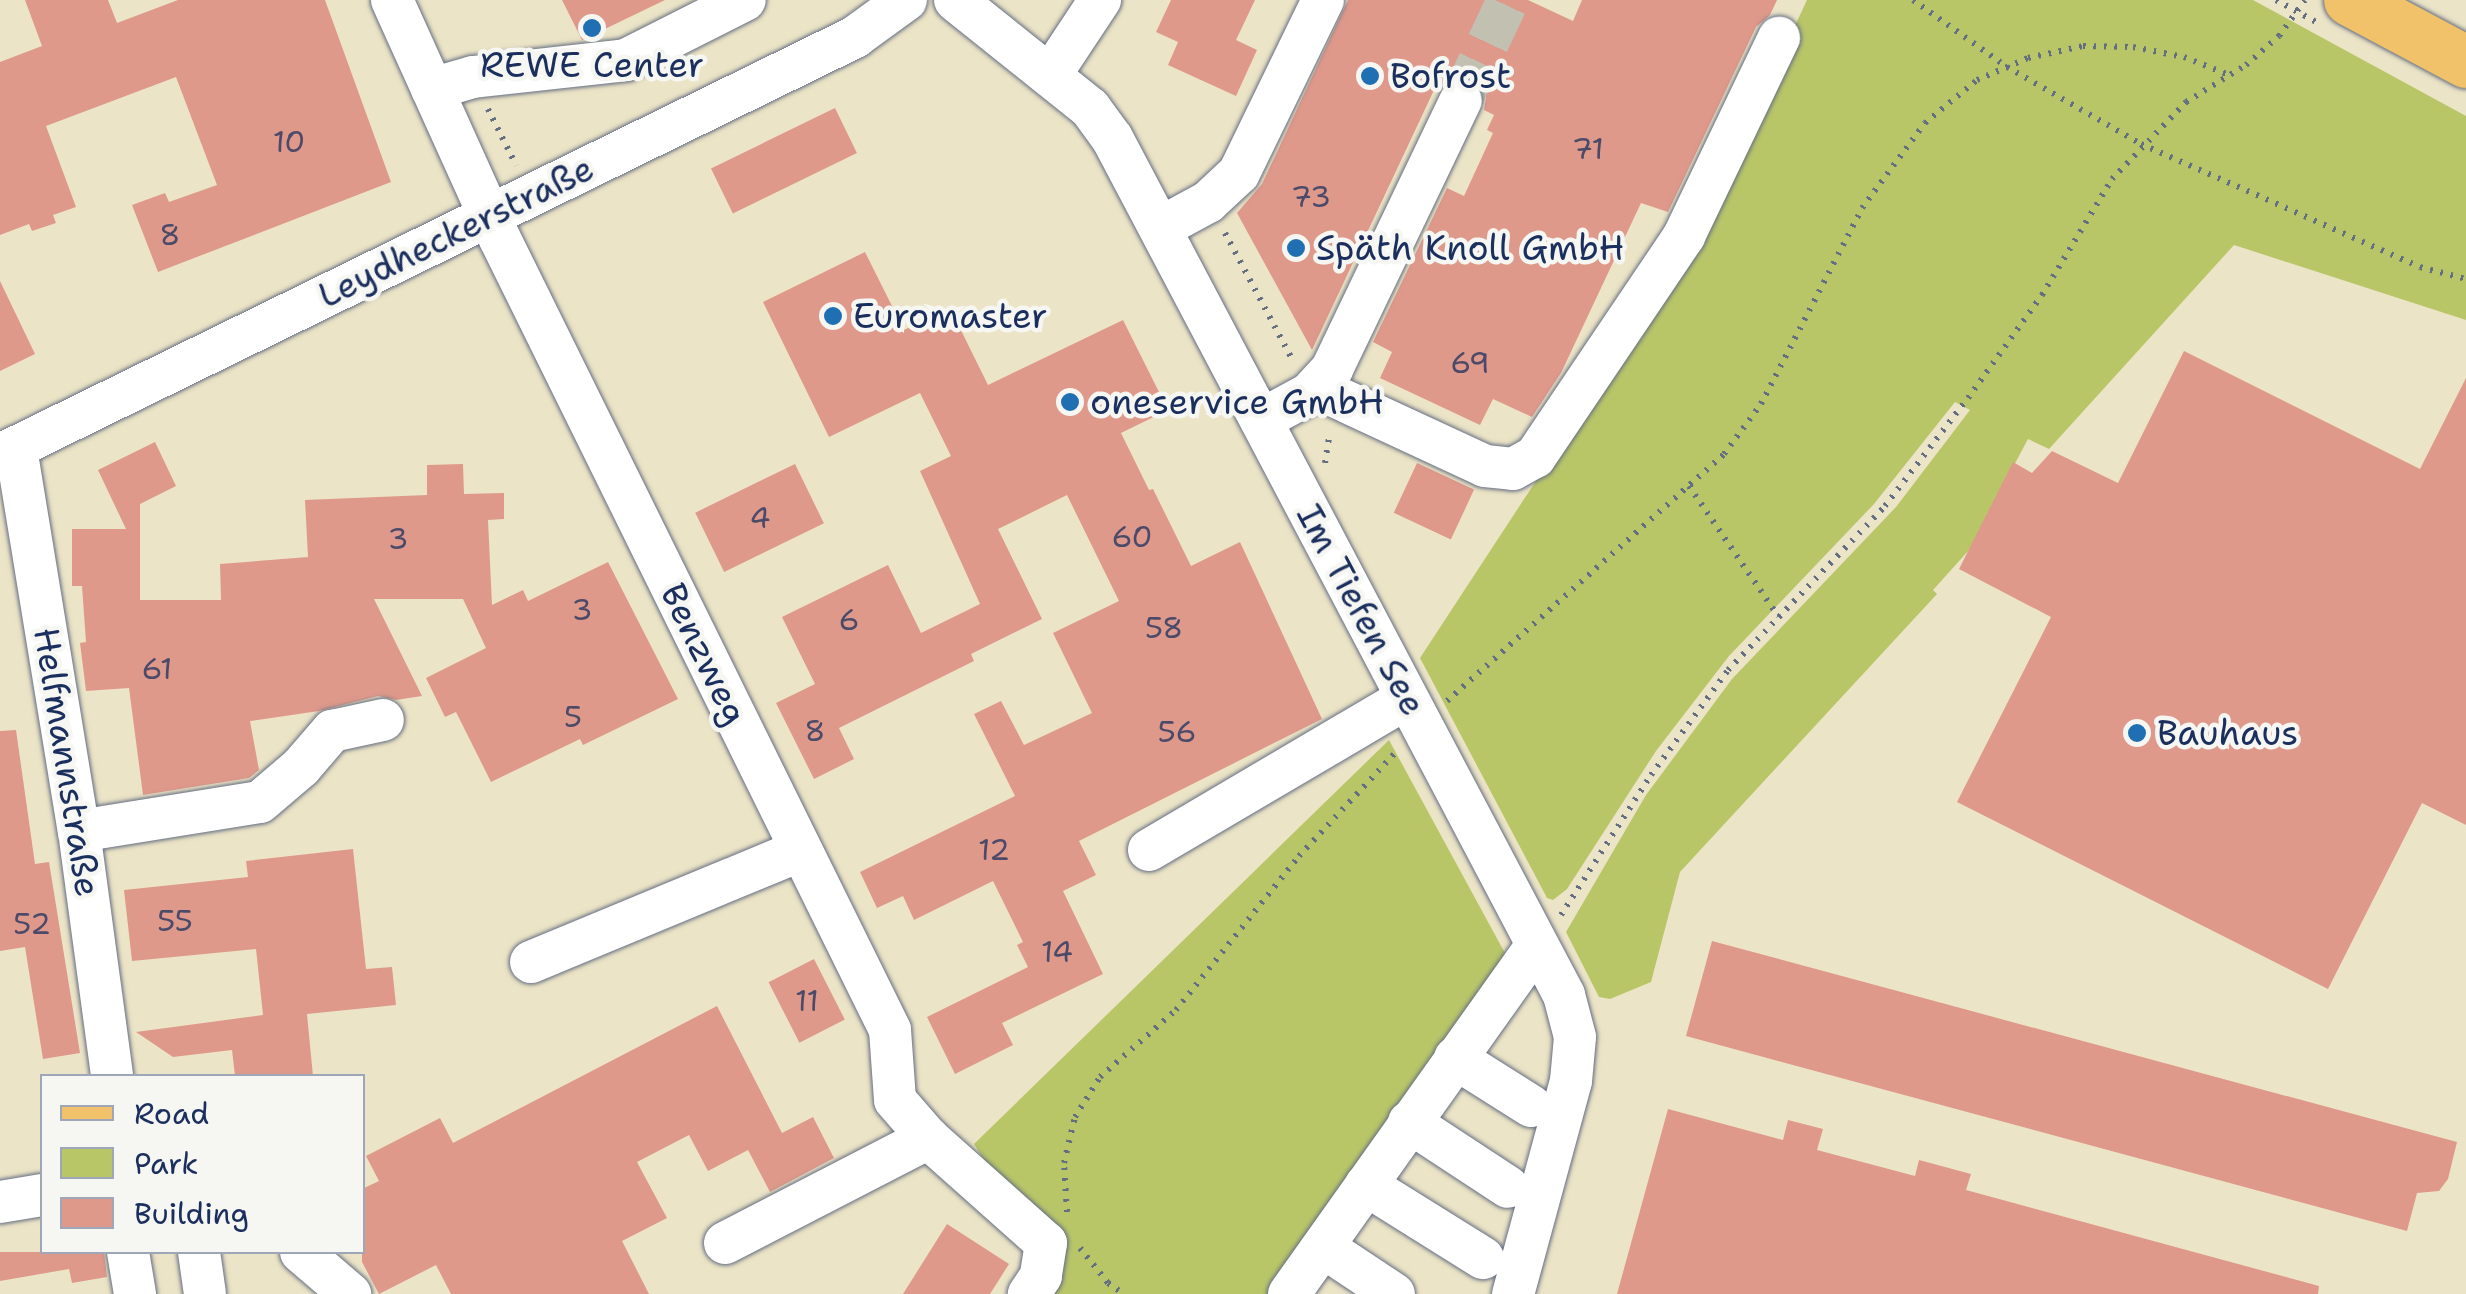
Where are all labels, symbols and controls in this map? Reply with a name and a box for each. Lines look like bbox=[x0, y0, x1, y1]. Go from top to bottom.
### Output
marker: REWE Center bbox=[581, 17, 603, 39]
place label: REWE Center bbox=[480, 44, 704, 86]
place label: Bofrost bbox=[1390, 55, 1511, 97]
marker: Bofrost bbox=[1359, 65, 1381, 87]
house number: 10 bbox=[273, 124, 305, 160]
house number: 71 bbox=[1572, 131, 1604, 167]
street label: Leydheckerstraße bbox=[311, 147, 601, 317]
house number: 73 bbox=[1291, 179, 1331, 215]
house number: 8 bbox=[160, 217, 180, 253]
place label: Späth Knoll GmbH bbox=[1316, 227, 1624, 269]
marker: Späth Knoll GmbH bbox=[1285, 237, 1307, 259]
place label: Euromaster bbox=[853, 295, 1048, 337]
marker: Euromaster bbox=[822, 305, 844, 327]
house number: 69 bbox=[1450, 345, 1490, 381]
place label: oneservice GmbH bbox=[1090, 381, 1384, 423]
marker: oneservice GmbH bbox=[1059, 391, 1081, 413]
street label: Im Tiefen See bbox=[1288, 497, 1434, 723]
house number: 4 bbox=[750, 500, 770, 536]
house number: 60 bbox=[1111, 519, 1153, 555]
house number: 3 bbox=[388, 521, 408, 557]
street label: Benzweg bbox=[652, 577, 756, 731]
house number: 3 bbox=[572, 592, 592, 628]
house number: 6 bbox=[839, 602, 859, 638]
house number: 58 bbox=[1145, 610, 1183, 646]
street label: Helfmannstraße bbox=[25, 625, 109, 899]
house number: 61 bbox=[141, 651, 173, 687]
house number: 5 bbox=[564, 699, 582, 735]
place label: Bauhaus bbox=[2157, 712, 2298, 754]
house number: 8 bbox=[805, 713, 825, 749]
house number: 56 bbox=[1158, 714, 1196, 750]
marker: Bauhaus bbox=[2126, 722, 2148, 744]
house number: 12 bbox=[978, 832, 1010, 868]
house number: 55 bbox=[157, 903, 193, 939]
house number: 52 bbox=[13, 906, 51, 942]
house number: 14 bbox=[1041, 934, 1073, 970]
house number: 11 bbox=[795, 983, 819, 1019]
legend bbox=[40, 1074, 365, 1254]
text: Road bbox=[134, 1093, 209, 1134]
text: Park bbox=[134, 1143, 198, 1184]
text: Building bbox=[134, 1193, 249, 1234]

